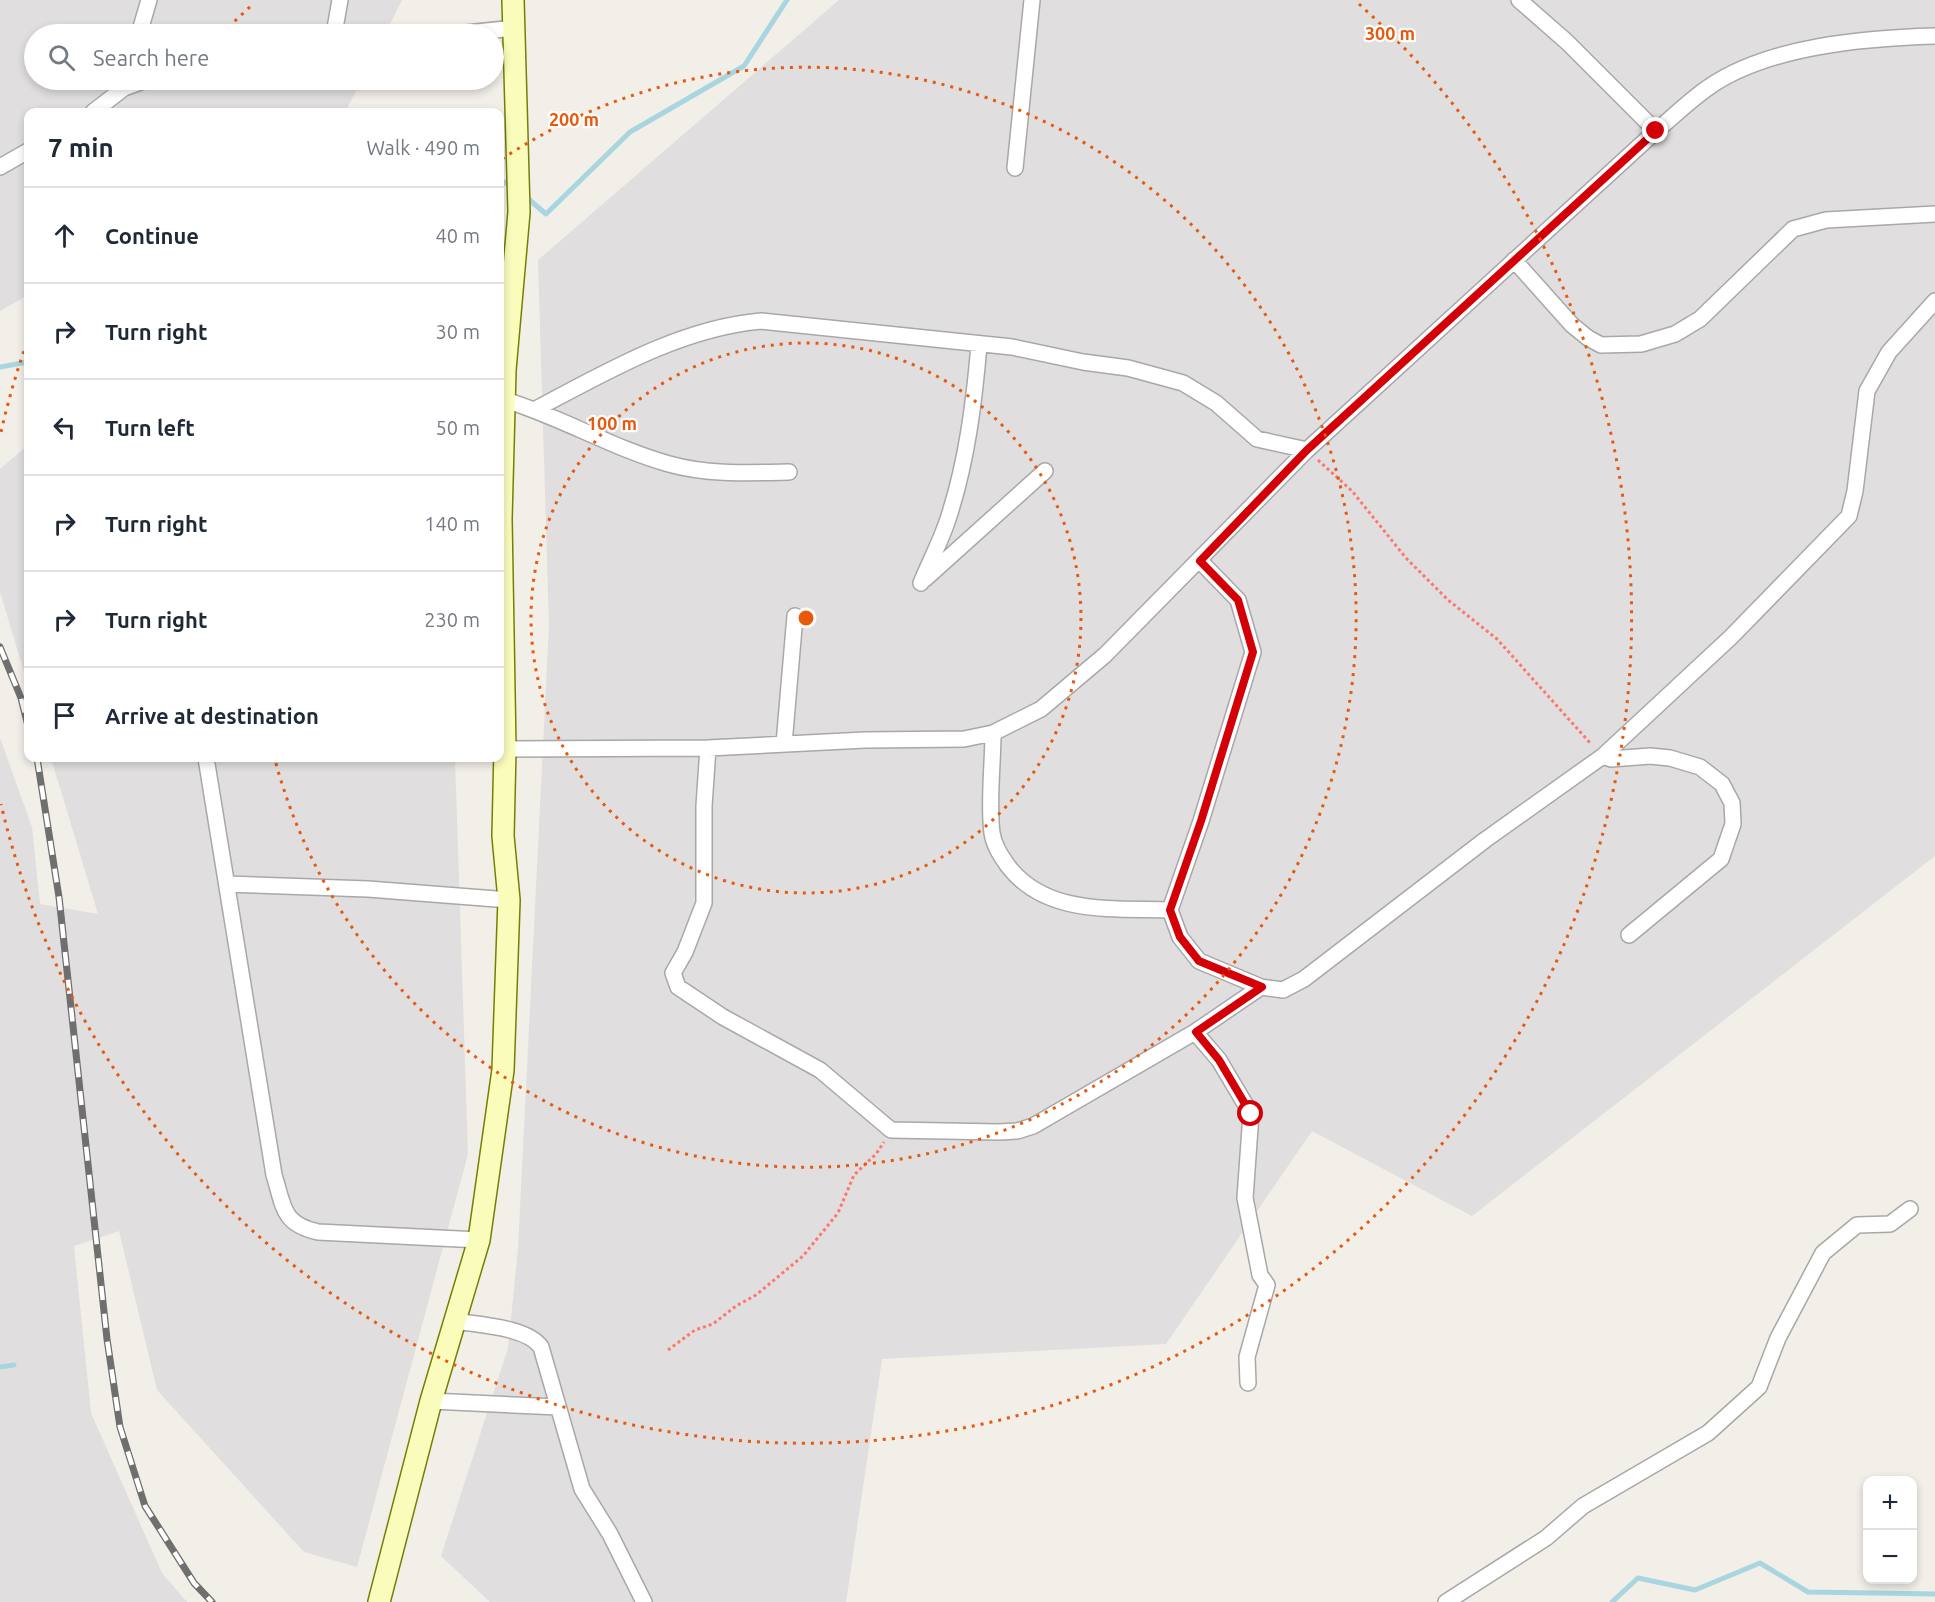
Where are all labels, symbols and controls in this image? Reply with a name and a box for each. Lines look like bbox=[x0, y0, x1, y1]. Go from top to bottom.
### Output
text: 300 m bbox=[1365, 23, 1415, 43]
search box bbox=[24, 24, 504, 90]
icon: search bbox=[45, 41, 78, 74]
text: Search here bbox=[93, 45, 209, 70]
text: 200 m bbox=[549, 109, 599, 129]
route end bbox=[1642, 117, 1668, 143]
text: 7 min bbox=[48, 133, 114, 162]
text: Walk · 490 m bbox=[367, 136, 480, 159]
icon: ahead bbox=[48, 219, 81, 252]
text: Continue bbox=[105, 223, 199, 248]
text: 40 m bbox=[436, 224, 480, 247]
icon: right bbox=[48, 315, 81, 348]
text: Turn right bbox=[105, 319, 207, 344]
text: 30 m bbox=[436, 320, 480, 343]
icon: left bbox=[48, 411, 81, 444]
text: 100 m bbox=[587, 413, 637, 433]
text: Turn left bbox=[105, 415, 195, 440]
text: 50 m bbox=[436, 416, 480, 439]
icon: right bbox=[48, 507, 81, 540]
text: Turn right bbox=[105, 511, 207, 536]
text: 140 m bbox=[424, 512, 480, 535]
icon: right bbox=[48, 603, 81, 636]
text: Turn right bbox=[105, 607, 207, 632]
text: 230 m bbox=[424, 608, 480, 631]
centre of rings bbox=[796, 608, 816, 628]
icon: arrive bbox=[48, 699, 81, 732]
text: Arrive at destination bbox=[105, 703, 319, 728]
route start bbox=[1237, 1100, 1263, 1126]
map controls bbox=[1863, 1476, 1917, 1584]
button: + bbox=[1863, 1476, 1917, 1530]
button: − bbox=[1863, 1530, 1917, 1584]

